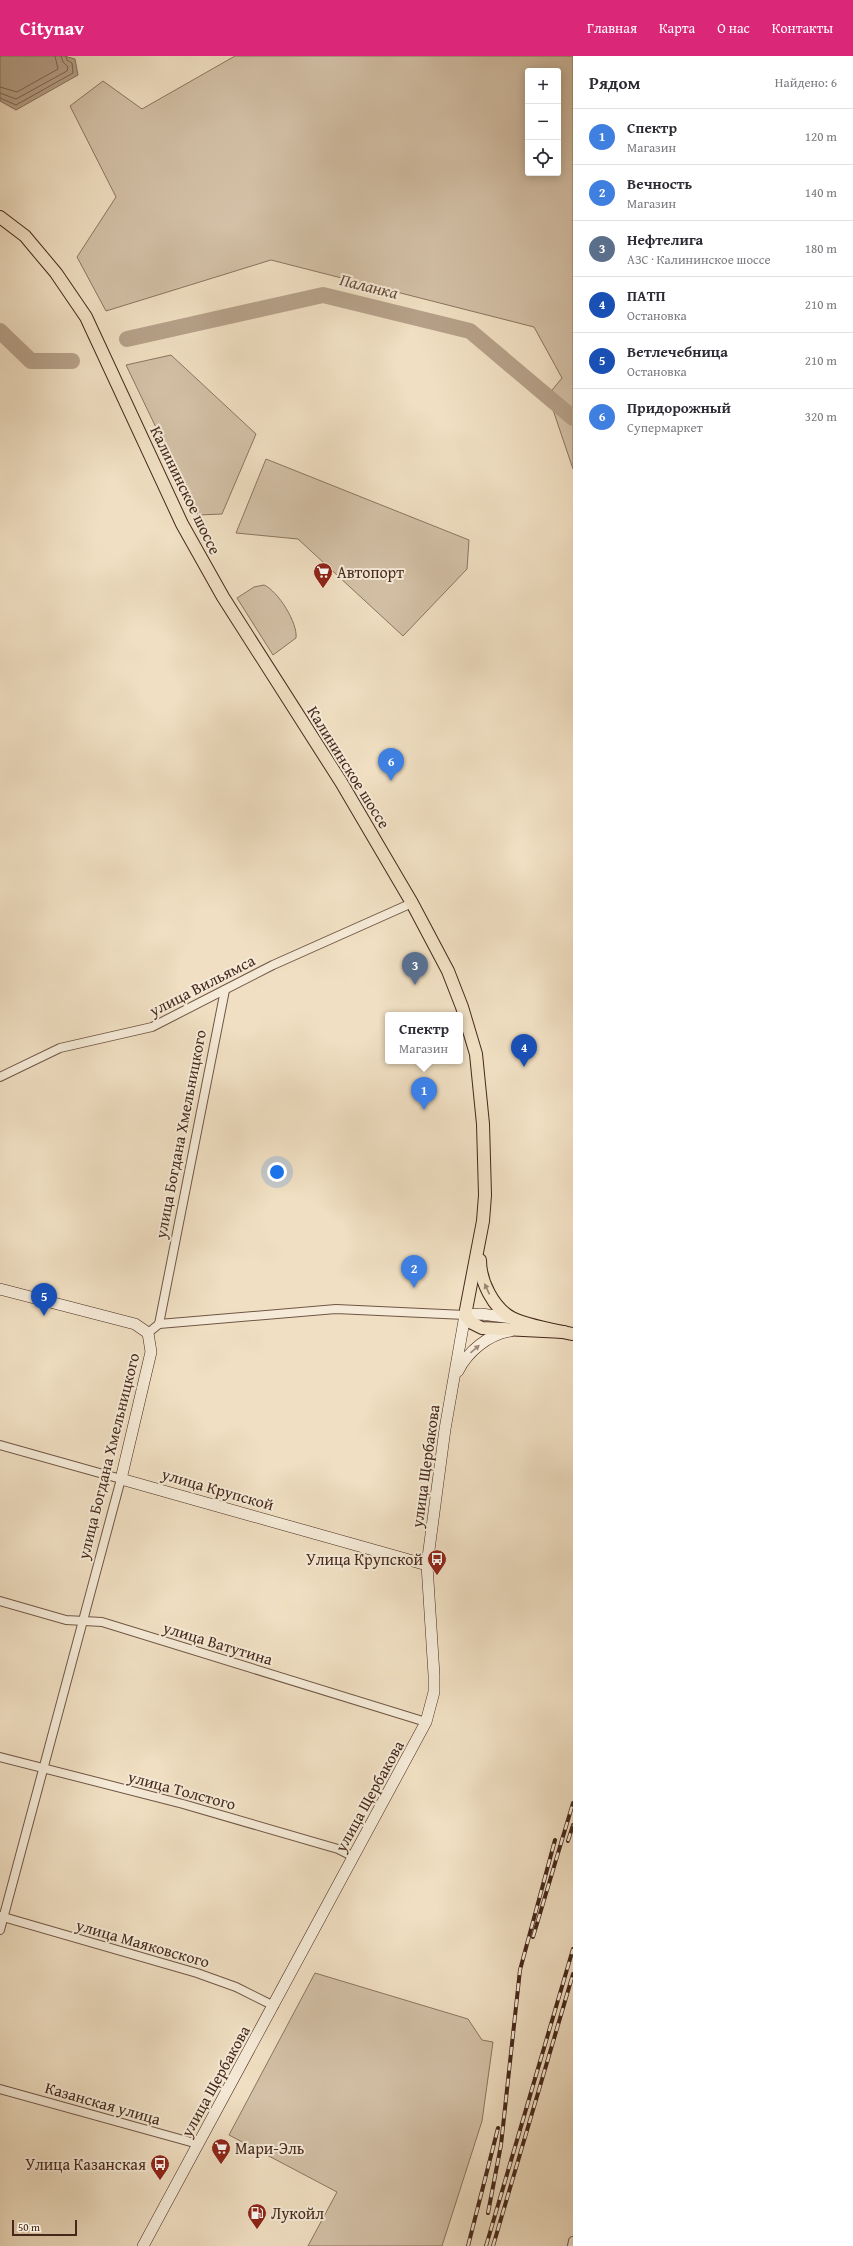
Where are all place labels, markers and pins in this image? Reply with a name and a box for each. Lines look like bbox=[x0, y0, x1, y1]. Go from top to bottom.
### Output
place label: Автопорт bbox=[337, 560, 404, 584]
supermarket icon: Автопорт bbox=[312, 561, 334, 589]
pin: 6 bbox=[378, 748, 404, 781]
pin: 3 bbox=[402, 952, 428, 985]
pin: 4 bbox=[511, 1034, 537, 1067]
pin: 1 bbox=[411, 1077, 437, 1110]
pin: 2 bbox=[401, 1255, 427, 1288]
pin: 5 bbox=[31, 1283, 57, 1316]
place label: Улица Крупской bbox=[306, 1547, 423, 1571]
bus stop icon: Улица Крупской bbox=[426, 1548, 448, 1576]
place label: Мари-Эль bbox=[235, 2136, 305, 2160]
supermarket icon: Мари-Эль bbox=[210, 2137, 232, 2165]
place label: Улица Казанская bbox=[25, 2152, 146, 2176]
bus stop icon: Улица Казанская bbox=[149, 2153, 171, 2181]
place label: Лукойл bbox=[271, 2201, 324, 2225]
fuel station icon: Лукойл bbox=[246, 2202, 268, 2230]

